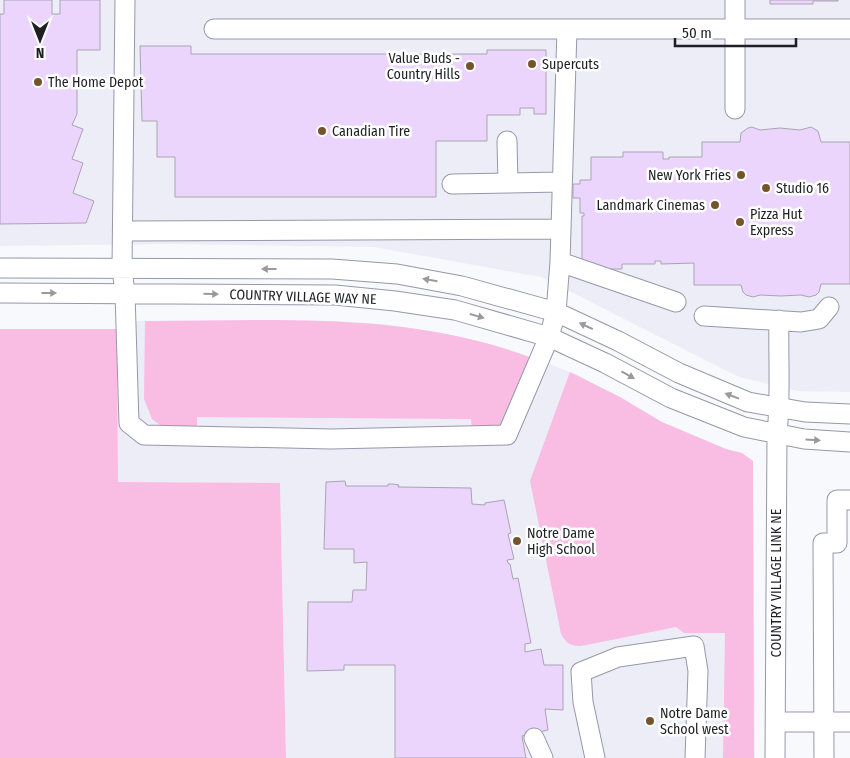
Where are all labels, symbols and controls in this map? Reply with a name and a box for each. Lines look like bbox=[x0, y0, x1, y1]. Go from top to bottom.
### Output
north arrow bbox=[15, 15, 65, 65]
scale bar bbox=[675, 15, 796, 47]
text: 50 m bbox=[682, 24, 712, 42]
text: N bbox=[36, 44, 44, 61]
place label: Value Buds - Country Hills bbox=[387, 50, 460, 83]
place label: Supercuts bbox=[542, 56, 599, 73]
marker: Supercuts bbox=[526, 58, 538, 70]
marker: Value Buds - Country Hills bbox=[464, 60, 476, 72]
place label: The Home Depot bbox=[48, 74, 144, 91]
marker: The Home Depot bbox=[32, 76, 44, 88]
place label: Canadian Tire bbox=[332, 123, 410, 140]
marker: Canadian Tire bbox=[316, 125, 328, 137]
place label: New York Fries bbox=[648, 167, 731, 184]
marker: New York Fries bbox=[735, 169, 747, 181]
place label: Studio 16 bbox=[776, 180, 829, 197]
marker: Studio 16 bbox=[760, 182, 772, 194]
place label: Landmark Cinemas bbox=[596, 197, 705, 214]
marker: Landmark Cinemas bbox=[709, 199, 721, 211]
place label: Pizza Hut Express bbox=[750, 206, 803, 239]
marker: Pizza Hut Express bbox=[734, 216, 746, 228]
one-way arrow bbox=[260, 265, 276, 273]
one-way arrow bbox=[422, 276, 438, 284]
street label: COUNTRY VILLAGE WAY NE bbox=[229, 286, 377, 308]
one-way arrow bbox=[41, 289, 57, 297]
one-way arrow bbox=[203, 290, 219, 298]
one-way arrow bbox=[470, 313, 485, 321]
one-way arrow bbox=[579, 322, 593, 330]
one-way arrow bbox=[621, 371, 635, 379]
one-way arrow bbox=[724, 392, 739, 400]
one-way arrow bbox=[805, 436, 821, 444]
street label: COUNTRY VILLAGE LINK NE bbox=[768, 508, 785, 657]
place label: Notre Dame High School bbox=[527, 525, 595, 558]
marker: Notre Dame High School bbox=[511, 535, 523, 547]
place label: Notre Dame School west bbox=[660, 705, 729, 738]
marker: Notre Dame School west bbox=[644, 715, 656, 727]

